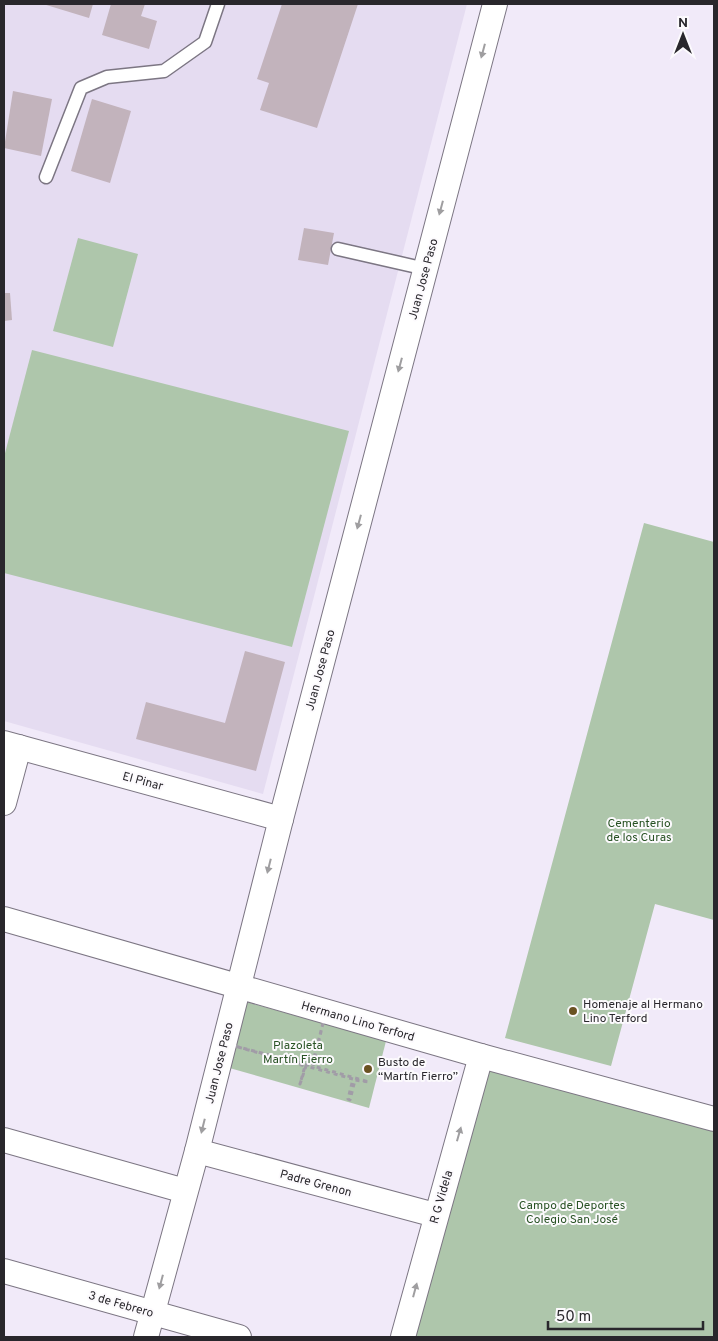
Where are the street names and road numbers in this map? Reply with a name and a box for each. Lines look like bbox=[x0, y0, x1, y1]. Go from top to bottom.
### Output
street label: Juan Jose Paso bbox=[405, 237, 443, 322]
street label: Juan Jose Paso bbox=[302, 628, 340, 713]
street label: El Pinar bbox=[121, 769, 165, 795]
street label: Hermano Lino Terford bbox=[299, 998, 416, 1046]
street label: Juan Jose Paso bbox=[202, 1021, 238, 1106]
street label: Padre Grenon bbox=[278, 1167, 353, 1201]
street label: R G Videla bbox=[427, 1169, 457, 1226]
street label: 3 de Febrero bbox=[86, 1288, 155, 1322]

